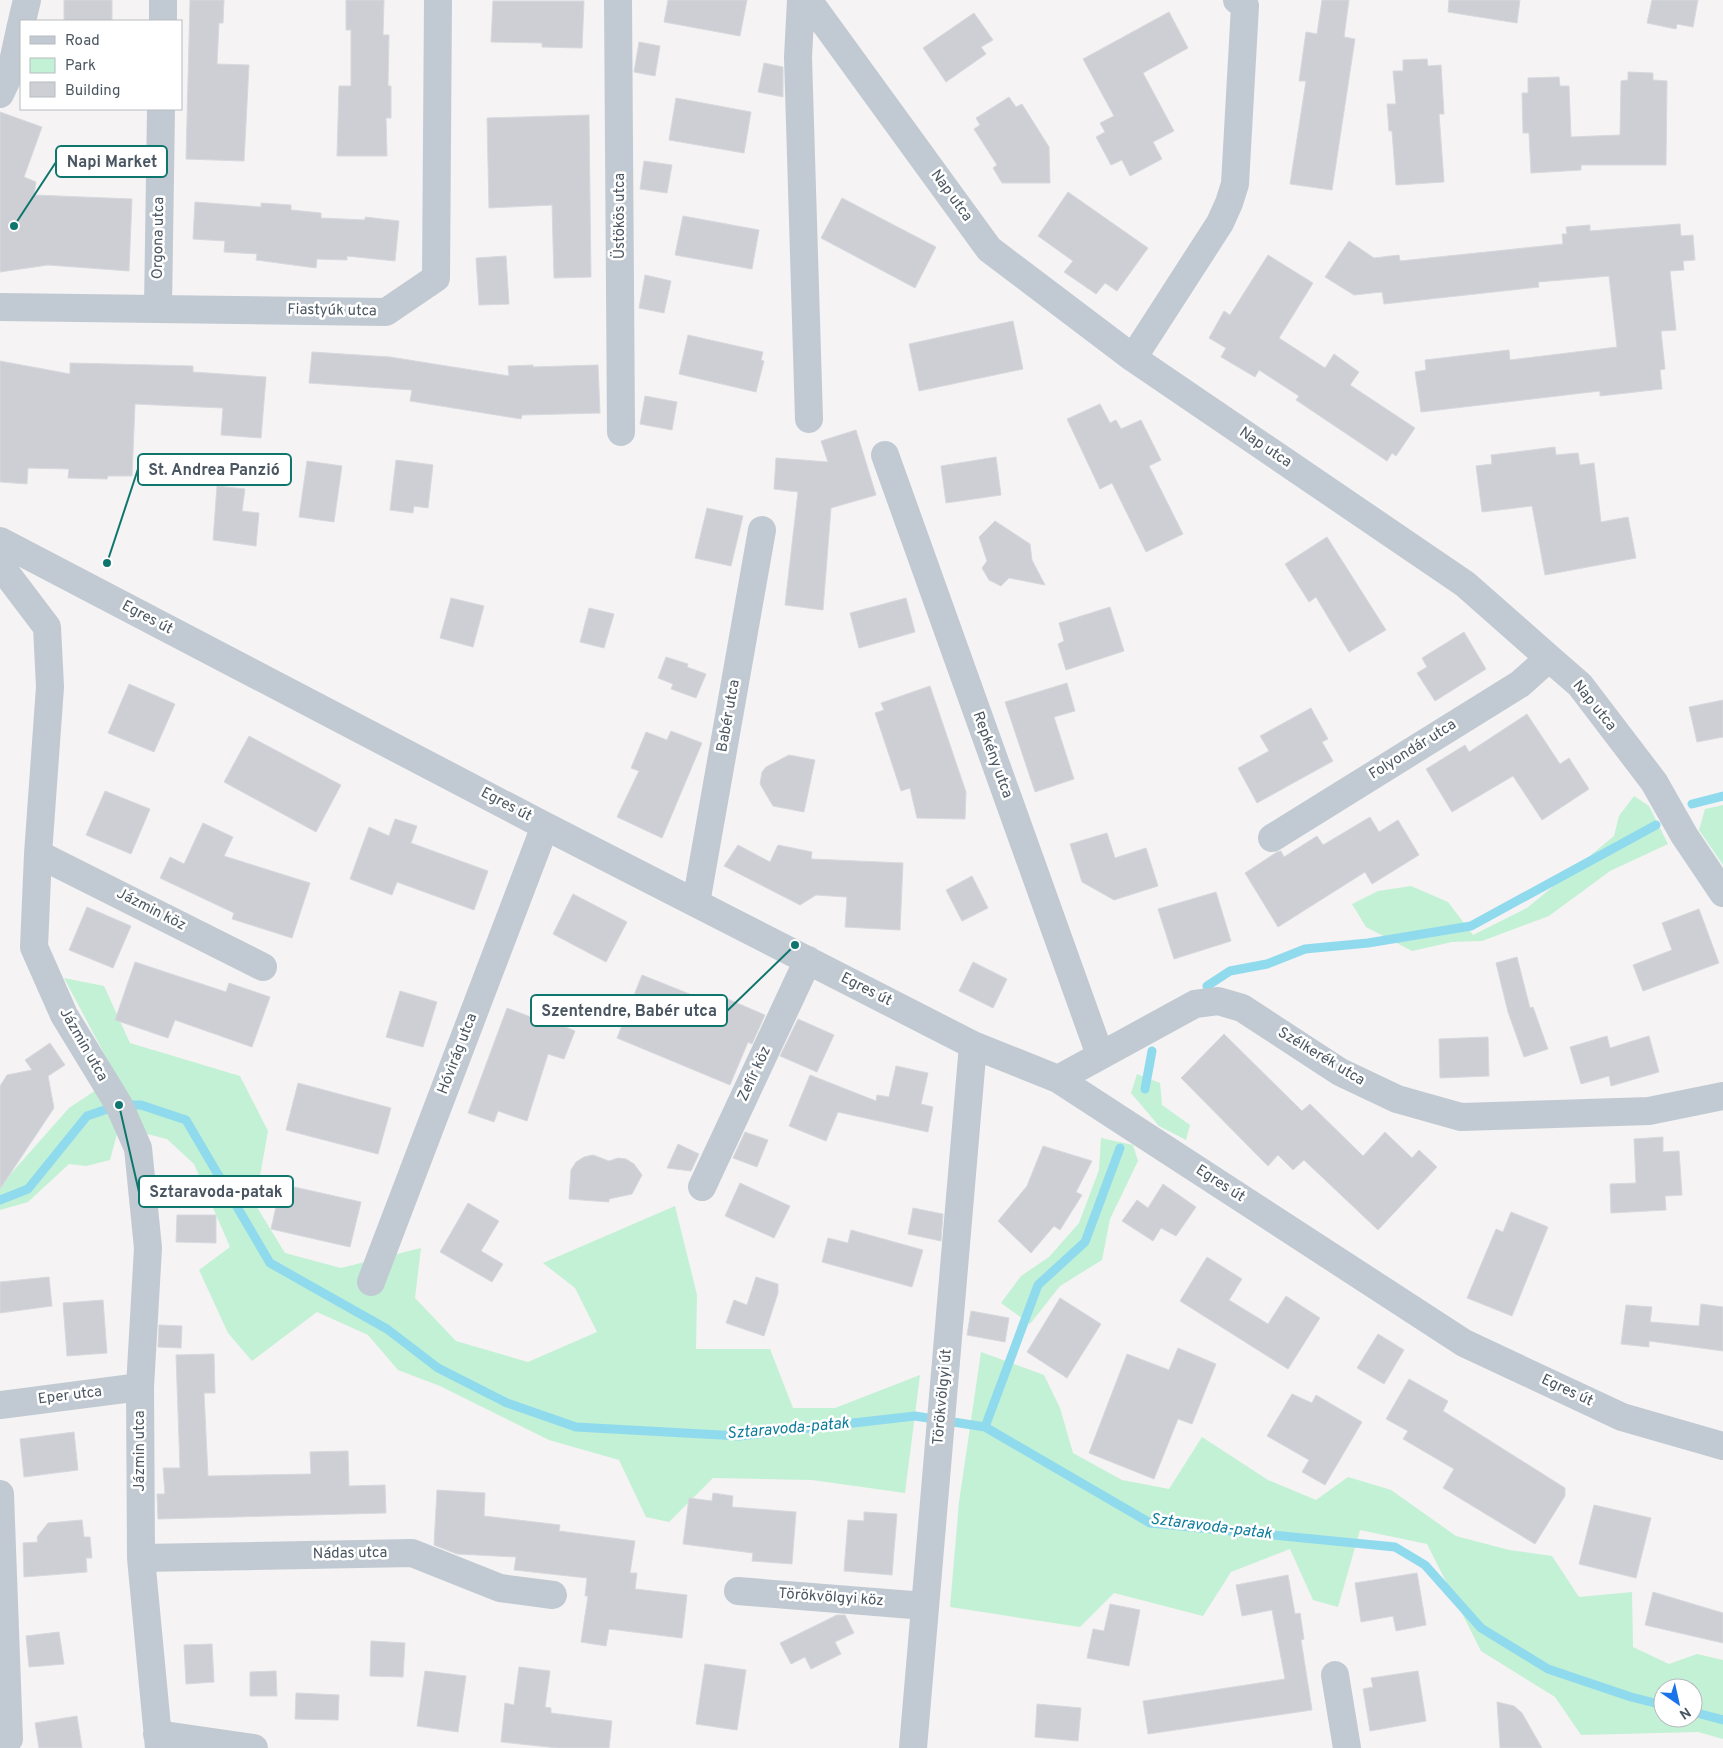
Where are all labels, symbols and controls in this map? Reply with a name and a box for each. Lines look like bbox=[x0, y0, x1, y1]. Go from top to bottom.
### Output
legend bbox=[20, 20, 182, 110]
text: Road bbox=[65, 32, 100, 51]
text: Park bbox=[65, 57, 96, 76]
text: Building bbox=[65, 82, 120, 101]
callout: Napi Market bbox=[56, 146, 167, 177]
text: Napi Market bbox=[67, 153, 157, 173]
street label: Nap utca bbox=[926, 166, 976, 226]
street label: Üstökös utca bbox=[610, 173, 630, 259]
street label: Orgona utca bbox=[149, 197, 169, 279]
street label: Fiastyúk utca bbox=[287, 301, 377, 321]
street label: Nap utca bbox=[1235, 423, 1295, 473]
callout: St. Andrea Panzió bbox=[138, 454, 291, 485]
text: St. Andrea Panzió bbox=[148, 461, 280, 481]
street label: Egres út bbox=[118, 597, 176, 639]
street label: Nap utca bbox=[1568, 677, 1620, 735]
street label: Babér utca bbox=[713, 678, 745, 754]
street label: Repkény utca bbox=[968, 709, 1016, 801]
street label: Folyondár utca bbox=[1366, 716, 1460, 784]
street label: Egres út bbox=[477, 784, 535, 826]
street label: Jázmin köz bbox=[113, 884, 189, 936]
street label: Egres út bbox=[837, 969, 895, 1011]
callout: Szentendre, Babér utca bbox=[531, 995, 727, 1026]
text: Szentendre, Babér utca bbox=[541, 1002, 717, 1022]
street label: Jázmin utca bbox=[54, 1005, 112, 1085]
street label: Hóvirág utca bbox=[434, 1011, 482, 1097]
street label: Szélkerék utca bbox=[1274, 1024, 1368, 1090]
street label: Zefír köz bbox=[734, 1043, 776, 1105]
street label: Egres út bbox=[1192, 1161, 1248, 1207]
callout: Sztaravoda-patak bbox=[139, 1176, 293, 1207]
text: Sztaravoda-patak bbox=[149, 1183, 283, 1203]
street label: Törökvölgyi út bbox=[929, 1348, 957, 1446]
street label: Egres út bbox=[1538, 1371, 1596, 1411]
street label: Eper utca bbox=[37, 1383, 103, 1409]
street label: Jázmin utca bbox=[131, 1410, 150, 1492]
water label: Sztaravoda-patak bbox=[726, 1414, 851, 1444]
water label: Sztaravoda-patak bbox=[1149, 1510, 1274, 1545]
street label: Nádas utca bbox=[313, 1544, 387, 1564]
street label: Törökvölgyi köz bbox=[778, 1585, 884, 1611]
north arrow bbox=[1653, 1678, 1703, 1728]
text: N bbox=[1676, 1703, 1693, 1722]

